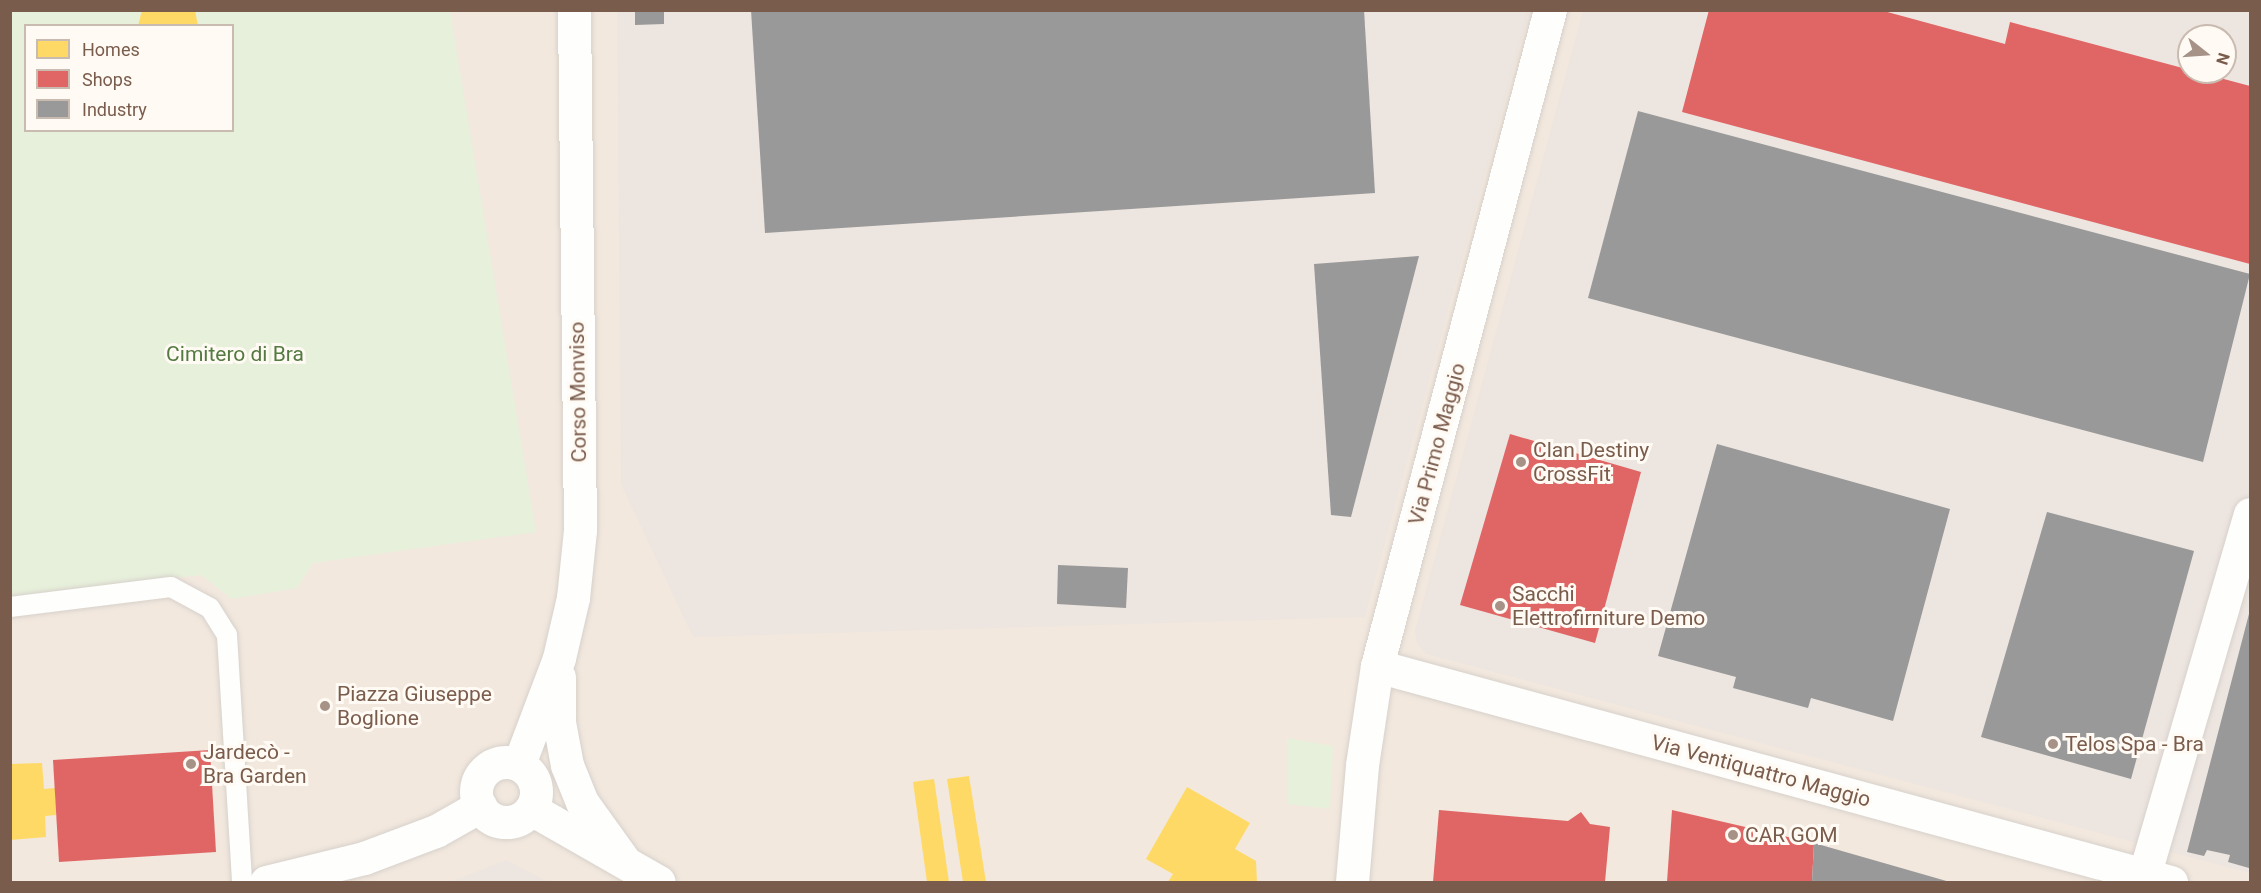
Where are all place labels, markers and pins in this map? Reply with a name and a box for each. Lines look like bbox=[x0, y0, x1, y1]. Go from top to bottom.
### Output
place label: Clan Destiny CrossFit bbox=[1533, 437, 1649, 487]
marker: Clan Destiny CrossFit bbox=[1514, 455, 1528, 469]
place label: Sacchi Elettrofirniture Demo bbox=[1512, 581, 1705, 631]
marker: Sacchi Elettrofirniture Demo bbox=[1493, 599, 1507, 613]
place label: Piazza Giuseppe Boglione bbox=[337, 681, 492, 731]
marker: Piazza Giuseppe Boglione bbox=[318, 699, 332, 713]
place label: Telos Spa - Bra bbox=[2065, 731, 2204, 757]
marker: Telos Spa - Bra bbox=[2046, 737, 2060, 751]
place label: Jardecò - Bra Garden bbox=[203, 739, 307, 789]
marker: Jardecò - Bra Garden bbox=[184, 757, 198, 771]
place label: CAR GOM bbox=[1745, 822, 1838, 848]
marker: CAR GOM bbox=[1726, 828, 1740, 842]

